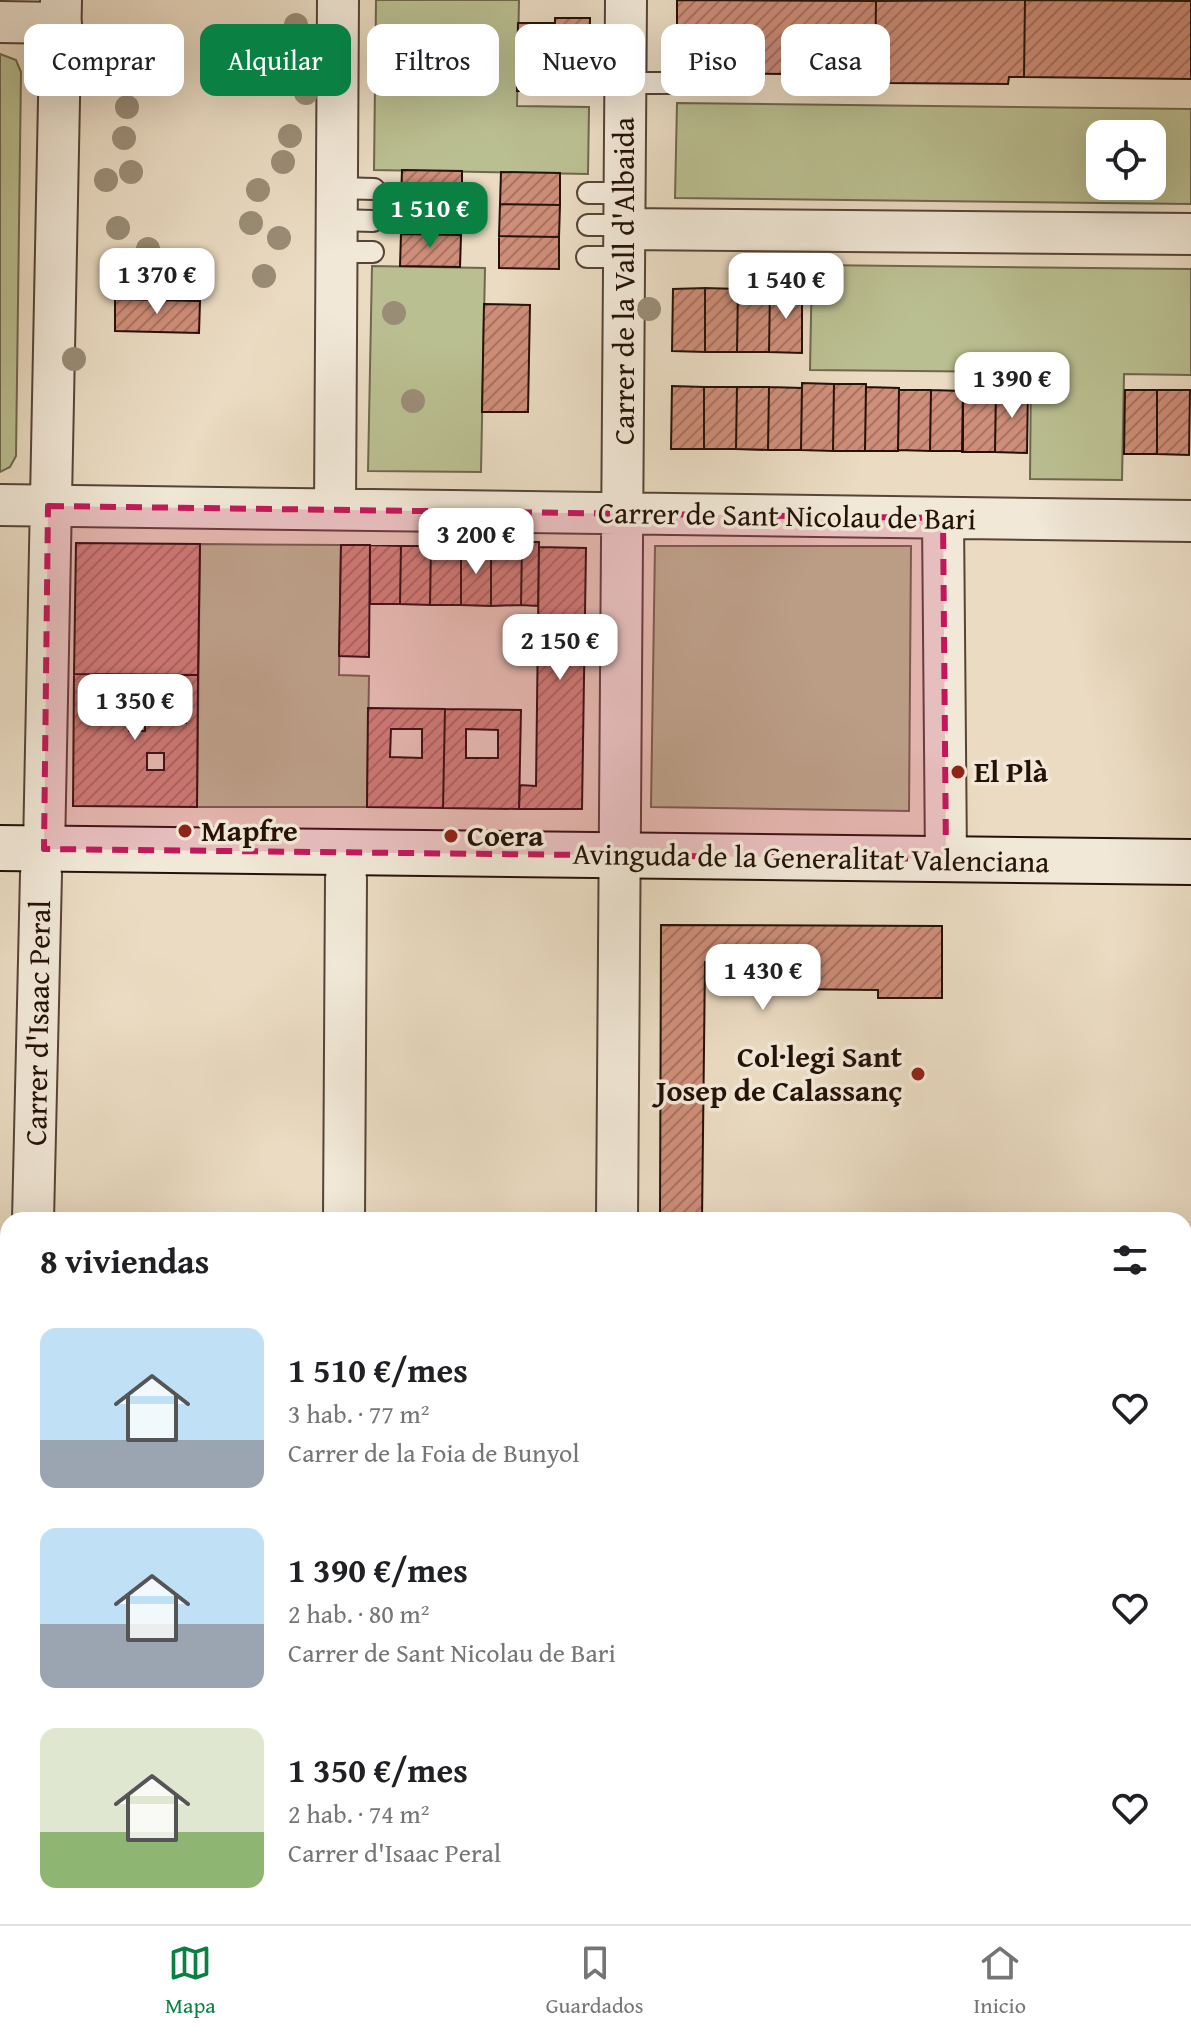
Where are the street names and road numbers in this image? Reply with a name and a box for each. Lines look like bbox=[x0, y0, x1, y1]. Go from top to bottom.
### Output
street label: Carrer de la Vall d'Albaida bbox=[601, 117, 645, 445]
street label: Carrer de Sant Nicolau de Bari bbox=[598, 490, 976, 540]
street label: Avinguda de la Generalitat Valenciana bbox=[572, 831, 1050, 883]
street label: Carrer d'Isaac Peral bbox=[13, 900, 61, 1146]

